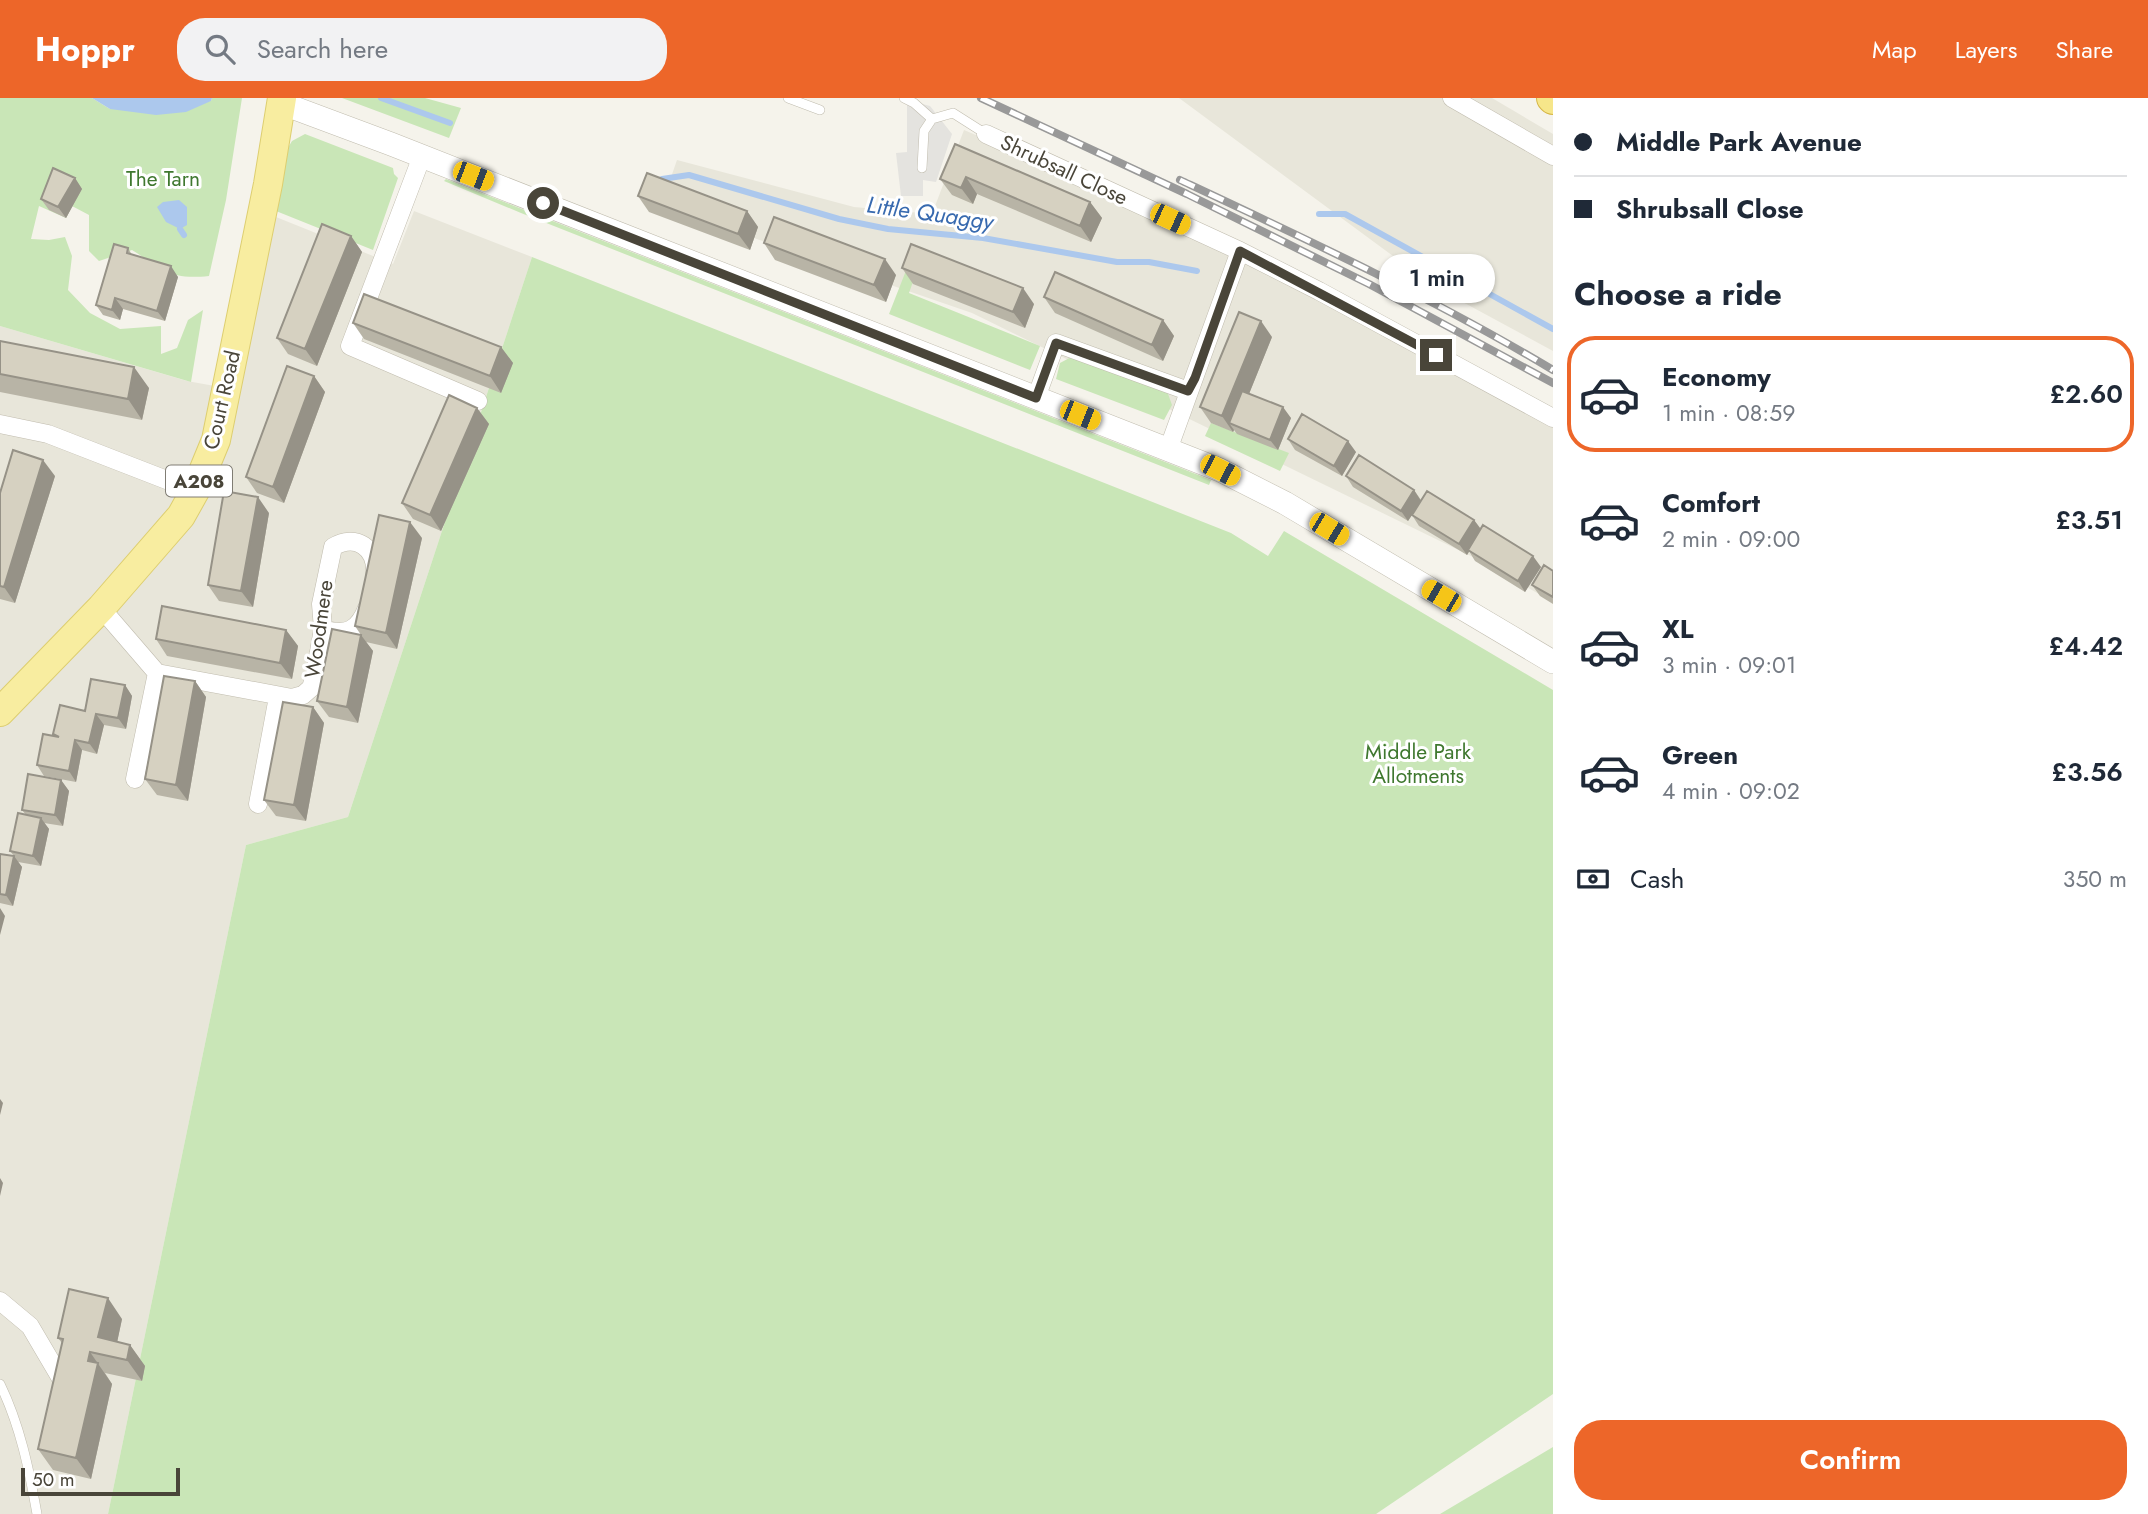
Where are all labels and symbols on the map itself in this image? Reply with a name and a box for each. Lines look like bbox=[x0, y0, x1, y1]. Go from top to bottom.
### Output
street label: Shrubsall Close bbox=[995, 127, 1133, 213]
car bbox=[450, 159, 497, 193]
park label: The Tarn bbox=[126, 164, 200, 194]
route start bbox=[527, 187, 559, 219]
water label: Little Quaggy bbox=[865, 187, 998, 239]
car bbox=[1147, 201, 1194, 237]
callout: 1 min bbox=[1378, 254, 1494, 302]
route end bbox=[1420, 339, 1452, 371]
street label: Court Road bbox=[196, 348, 248, 452]
car bbox=[1057, 397, 1104, 433]
car bbox=[1197, 451, 1244, 489]
road number: A208 bbox=[166, 466, 232, 496]
car bbox=[1306, 509, 1353, 549]
car bbox=[1418, 576, 1465, 616]
street label: Woodmere bbox=[297, 578, 341, 680]
park label: Middle Park Allotments bbox=[1365, 737, 1472, 791]
scale bar bbox=[21, 1465, 180, 1497]

